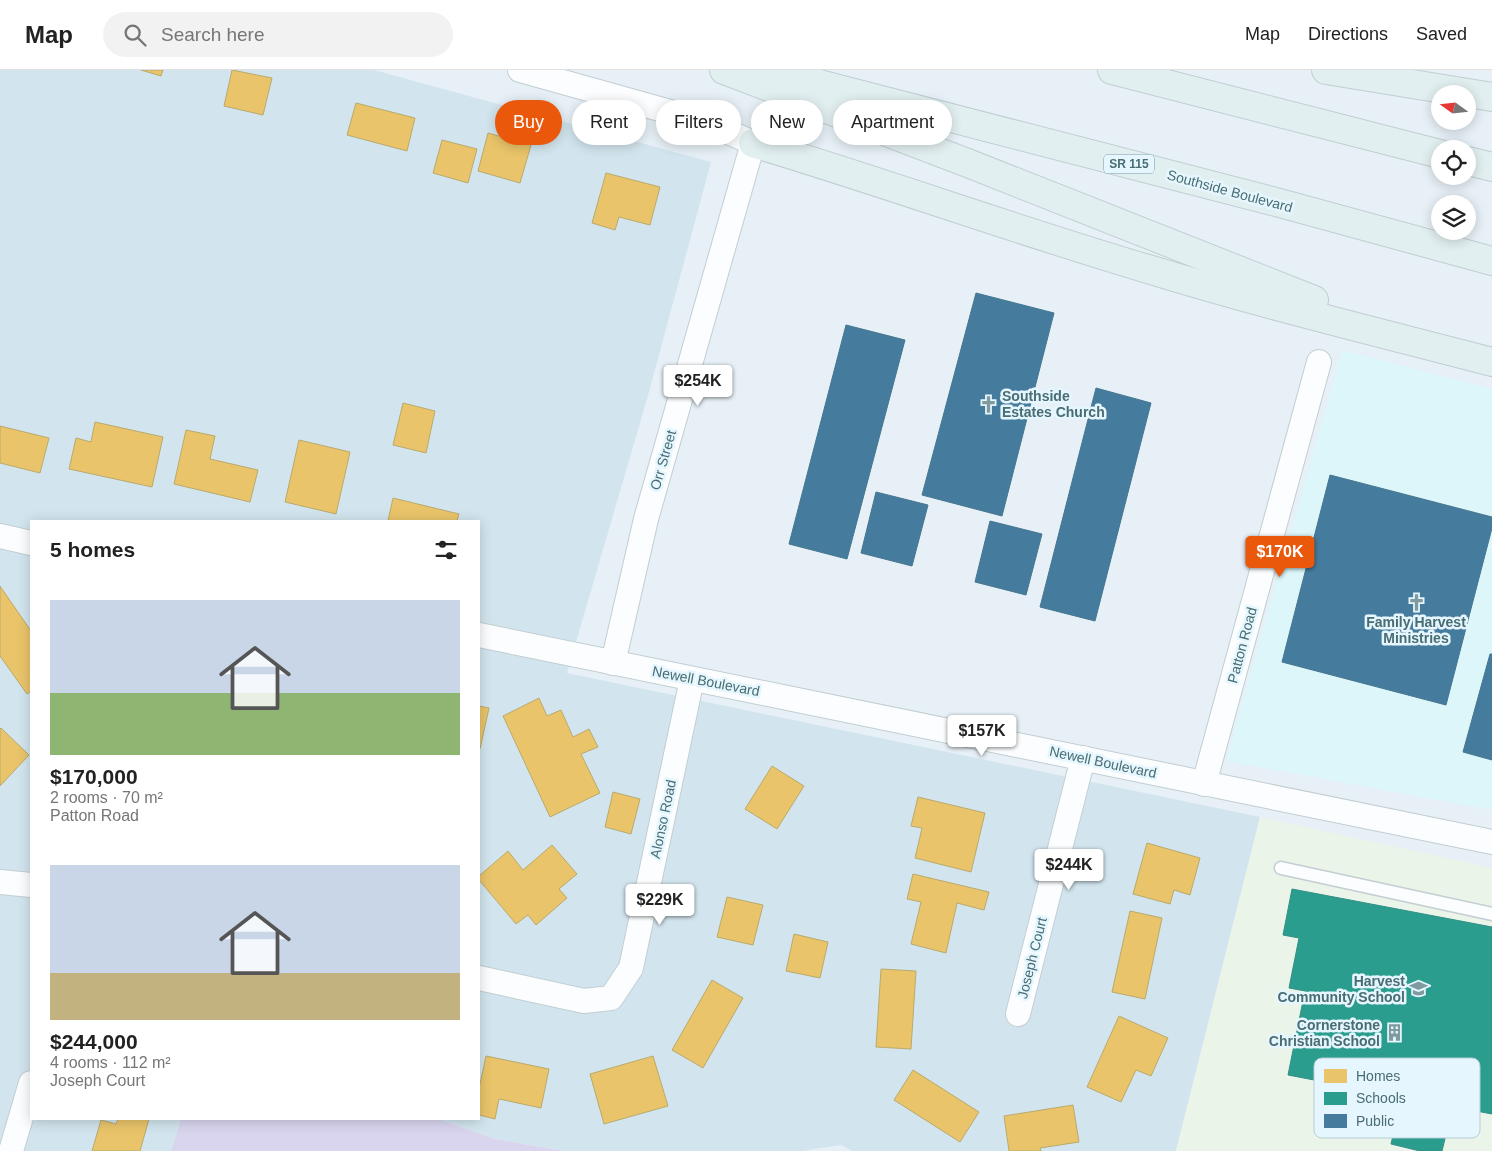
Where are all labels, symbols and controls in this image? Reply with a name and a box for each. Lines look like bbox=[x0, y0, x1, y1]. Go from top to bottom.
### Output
search box bbox=[103, 12, 453, 57]
text: Map bbox=[25, 21, 73, 48]
icon: search bbox=[121, 21, 149, 49]
text: Search here bbox=[161, 24, 265, 45]
text: Map bbox=[1245, 24, 1280, 44]
text: Directions bbox=[1308, 24, 1388, 44]
text: Saved bbox=[1416, 24, 1467, 44]
north arrow bbox=[1431, 85, 1476, 130]
map controls bbox=[1431, 85, 1476, 240]
chip: Buy bbox=[495, 100, 562, 145]
chip: Rent bbox=[572, 100, 646, 145]
chip: Filters bbox=[656, 100, 741, 145]
chip: New bbox=[751, 100, 823, 145]
chip: Apartment bbox=[833, 100, 952, 145]
button: locate bbox=[1431, 140, 1476, 185]
road number: SR 115 bbox=[1104, 155, 1154, 174]
street label: Southside Boulevard bbox=[1166, 167, 1294, 215]
button: layers bbox=[1431, 195, 1476, 240]
pin: $254K bbox=[663, 364, 733, 407]
text: $254K bbox=[674, 372, 722, 389]
place label: Southside Estates Church bbox=[1002, 388, 1105, 420]
church icon: Southside Estates Church bbox=[978, 394, 998, 414]
street label: Orr Street bbox=[647, 428, 679, 492]
icon: filters bbox=[432, 536, 460, 564]
pin: $170K bbox=[1245, 536, 1315, 578]
text: 5 homes bbox=[50, 538, 135, 561]
text: $170K bbox=[1256, 543, 1304, 560]
church icon: Family Harvest Ministries bbox=[1406, 592, 1426, 612]
street label: Patton Road bbox=[1224, 605, 1260, 685]
place label: Family Harvest Ministries bbox=[1366, 614, 1466, 646]
icon: home bbox=[210, 633, 300, 723]
street label: Newell Boulevard bbox=[651, 663, 761, 699]
pin: $157K bbox=[947, 714, 1017, 757]
text: $157K bbox=[958, 722, 1006, 739]
street label: Newell Boulevard bbox=[1048, 743, 1158, 781]
text: $170,000 bbox=[50, 765, 138, 788]
street label: Alonso Road bbox=[647, 778, 679, 860]
text: 2 rooms · 70 m² bbox=[50, 789, 163, 806]
text: Patton Road bbox=[50, 807, 139, 824]
pin: $244K bbox=[1034, 848, 1104, 891]
text: $244K bbox=[1045, 856, 1093, 873]
pin: $229K bbox=[625, 884, 695, 926]
text: $229K bbox=[636, 891, 684, 908]
icon: home bbox=[210, 898, 300, 988]
street label: Joseph Court bbox=[1014, 916, 1050, 1000]
place label: Harvest Community School bbox=[1277, 973, 1405, 1005]
school or university icon: Harvest Community School bbox=[1409, 979, 1429, 999]
place label: Cornerstone Christian School bbox=[1269, 1017, 1380, 1049]
building icon: Cornerstone Christian School bbox=[1384, 1023, 1404, 1043]
text: $244,000 bbox=[50, 1030, 138, 1053]
text: 4 rooms · 112 m² bbox=[50, 1054, 171, 1071]
legend bbox=[1314, 1058, 1480, 1138]
text: Homes bbox=[1356, 1068, 1400, 1084]
text: Joseph Court bbox=[50, 1072, 145, 1089]
text: Schools bbox=[1356, 1090, 1406, 1106]
text: Public bbox=[1356, 1113, 1394, 1129]

